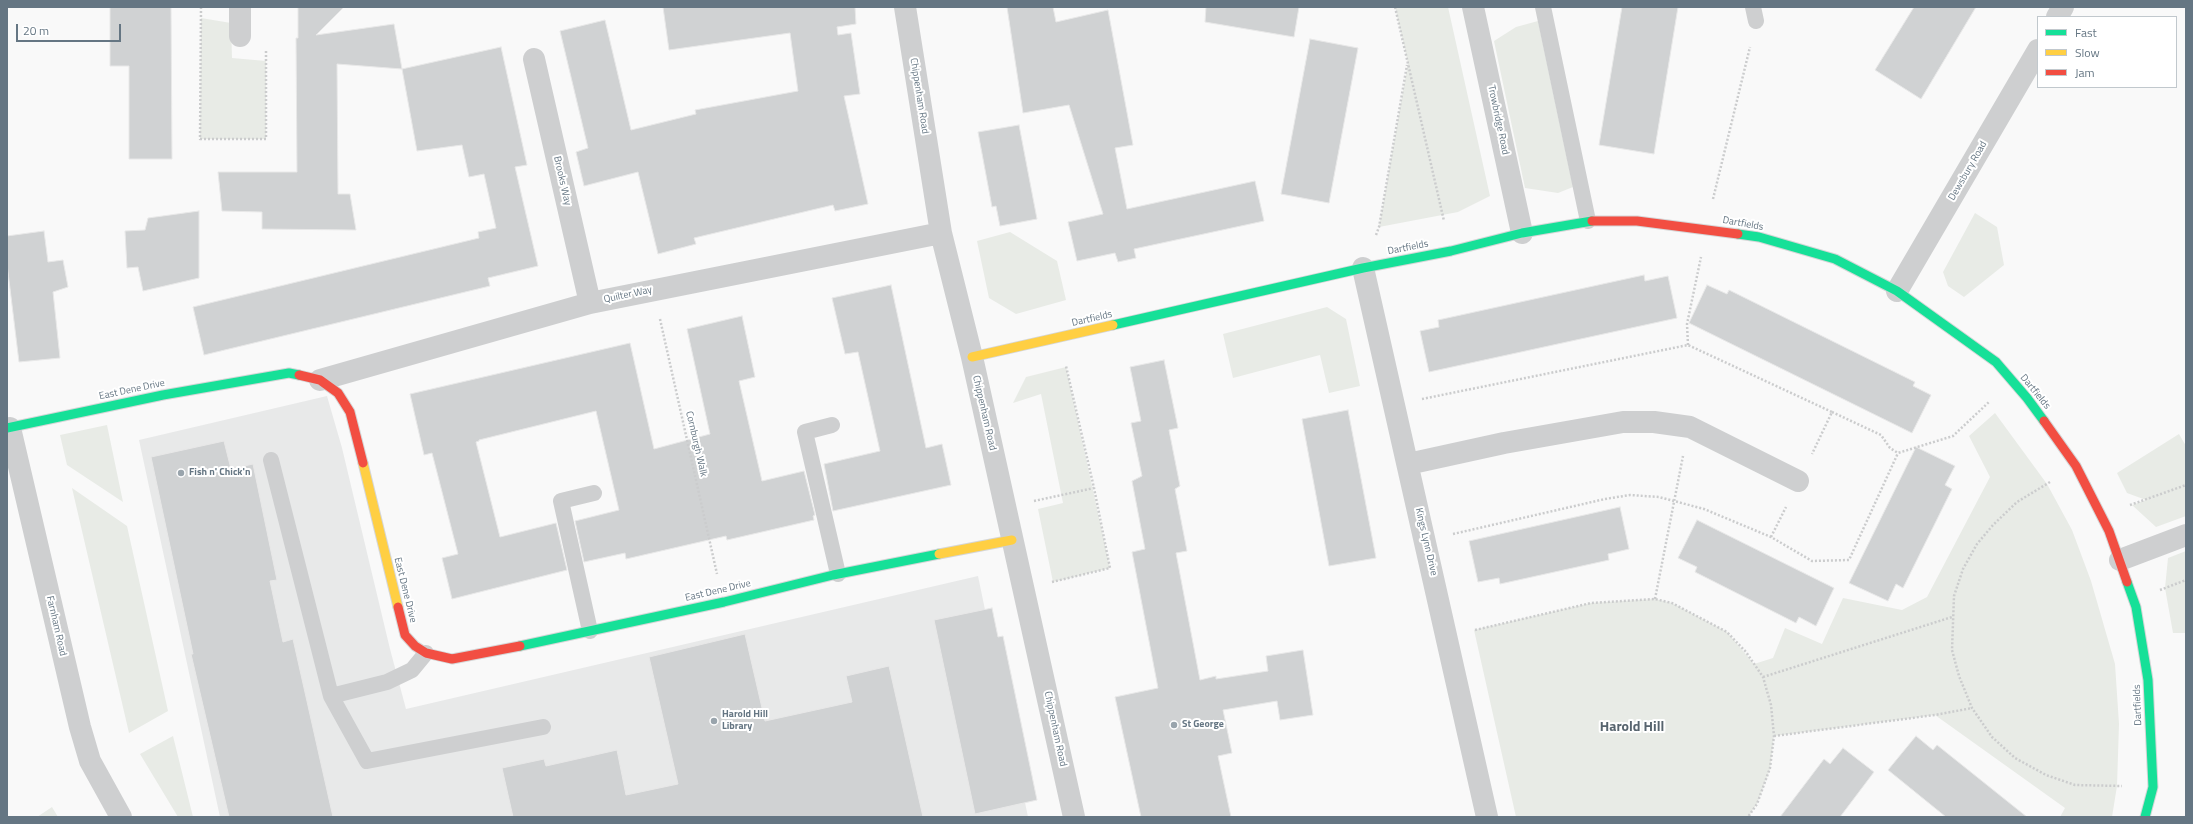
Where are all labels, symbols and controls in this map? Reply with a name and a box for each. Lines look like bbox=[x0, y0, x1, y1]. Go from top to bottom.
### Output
scale bar bbox=[18, 16, 123, 42]
legend bbox=[2037, 16, 2177, 88]
text: 20 m bbox=[23, 21, 49, 40]
text: Fast bbox=[2075, 23, 2097, 42]
text: Slow bbox=[2075, 43, 2100, 62]
street label: Chippenham Road bbox=[907, 57, 931, 135]
text: Jam bbox=[2075, 63, 2095, 82]
street label: Trowbridge Road bbox=[1485, 84, 1511, 156]
street label: Dewsbury Road bbox=[1946, 139, 1990, 203]
street label: Brooks Way bbox=[551, 155, 573, 207]
street label: Dartfields bbox=[1722, 215, 1764, 233]
street label: Dartfields bbox=[1387, 238, 1429, 258]
street label: Quilter Way bbox=[603, 284, 653, 306]
street label: Dartfields bbox=[1071, 309, 1113, 329]
street label: Dartfields bbox=[2017, 372, 2053, 412]
street label: Chippenham Road bbox=[970, 374, 998, 452]
street label: East Dene Drive bbox=[98, 377, 166, 403]
street label: Cornburgh Walk bbox=[683, 410, 709, 478]
place label: Fish n' Chick'n bbox=[189, 467, 250, 479]
marker: Fish n' Chick'n bbox=[176, 468, 186, 478]
street label: Kings Lynn Drive bbox=[1412, 507, 1440, 577]
street label: East Dene Drive bbox=[391, 556, 419, 624]
street label: East Dene Drive bbox=[684, 578, 752, 604]
street label: Farnham Road bbox=[43, 595, 69, 657]
street label: Dartfields bbox=[2131, 684, 2145, 726]
street label: Chippenham Road bbox=[1041, 690, 1069, 768]
place label: Harold Hill Library bbox=[722, 709, 768, 732]
marker: Harold Hill Library bbox=[709, 716, 719, 726]
place label: St George bbox=[1182, 719, 1224, 731]
marker: St George bbox=[1169, 720, 1179, 730]
district label: Harold Hill bbox=[1600, 720, 1664, 736]

